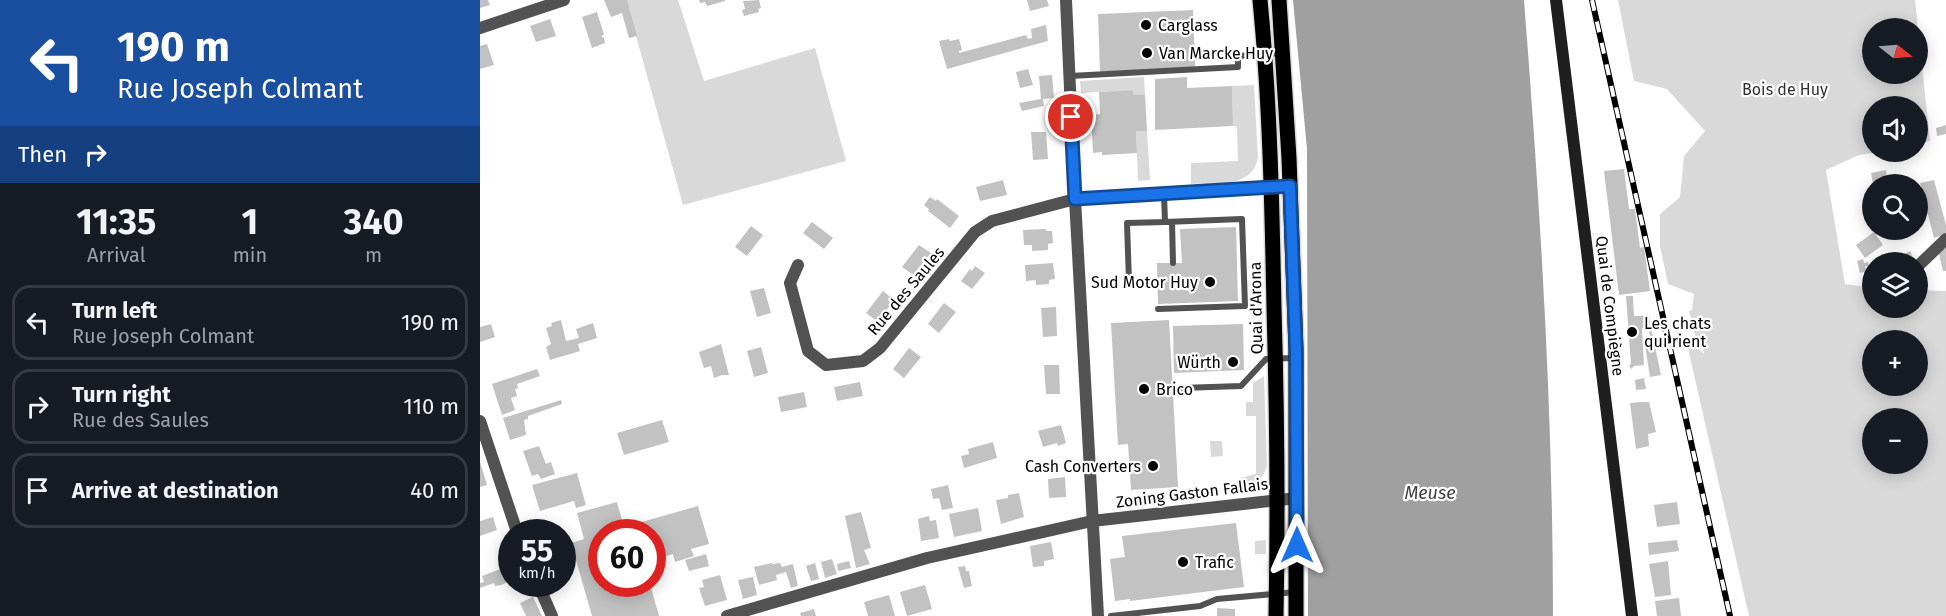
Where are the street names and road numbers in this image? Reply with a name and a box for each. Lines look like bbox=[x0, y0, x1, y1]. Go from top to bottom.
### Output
street label: Quai de Compiègne bbox=[1592, 235, 1628, 377]
street label: Rue des Saules bbox=[864, 243, 948, 339]
street label: Quai d'Arona bbox=[1246, 261, 1266, 355]
street label: Zoning Gaston Fallais bbox=[1115, 474, 1269, 512]

